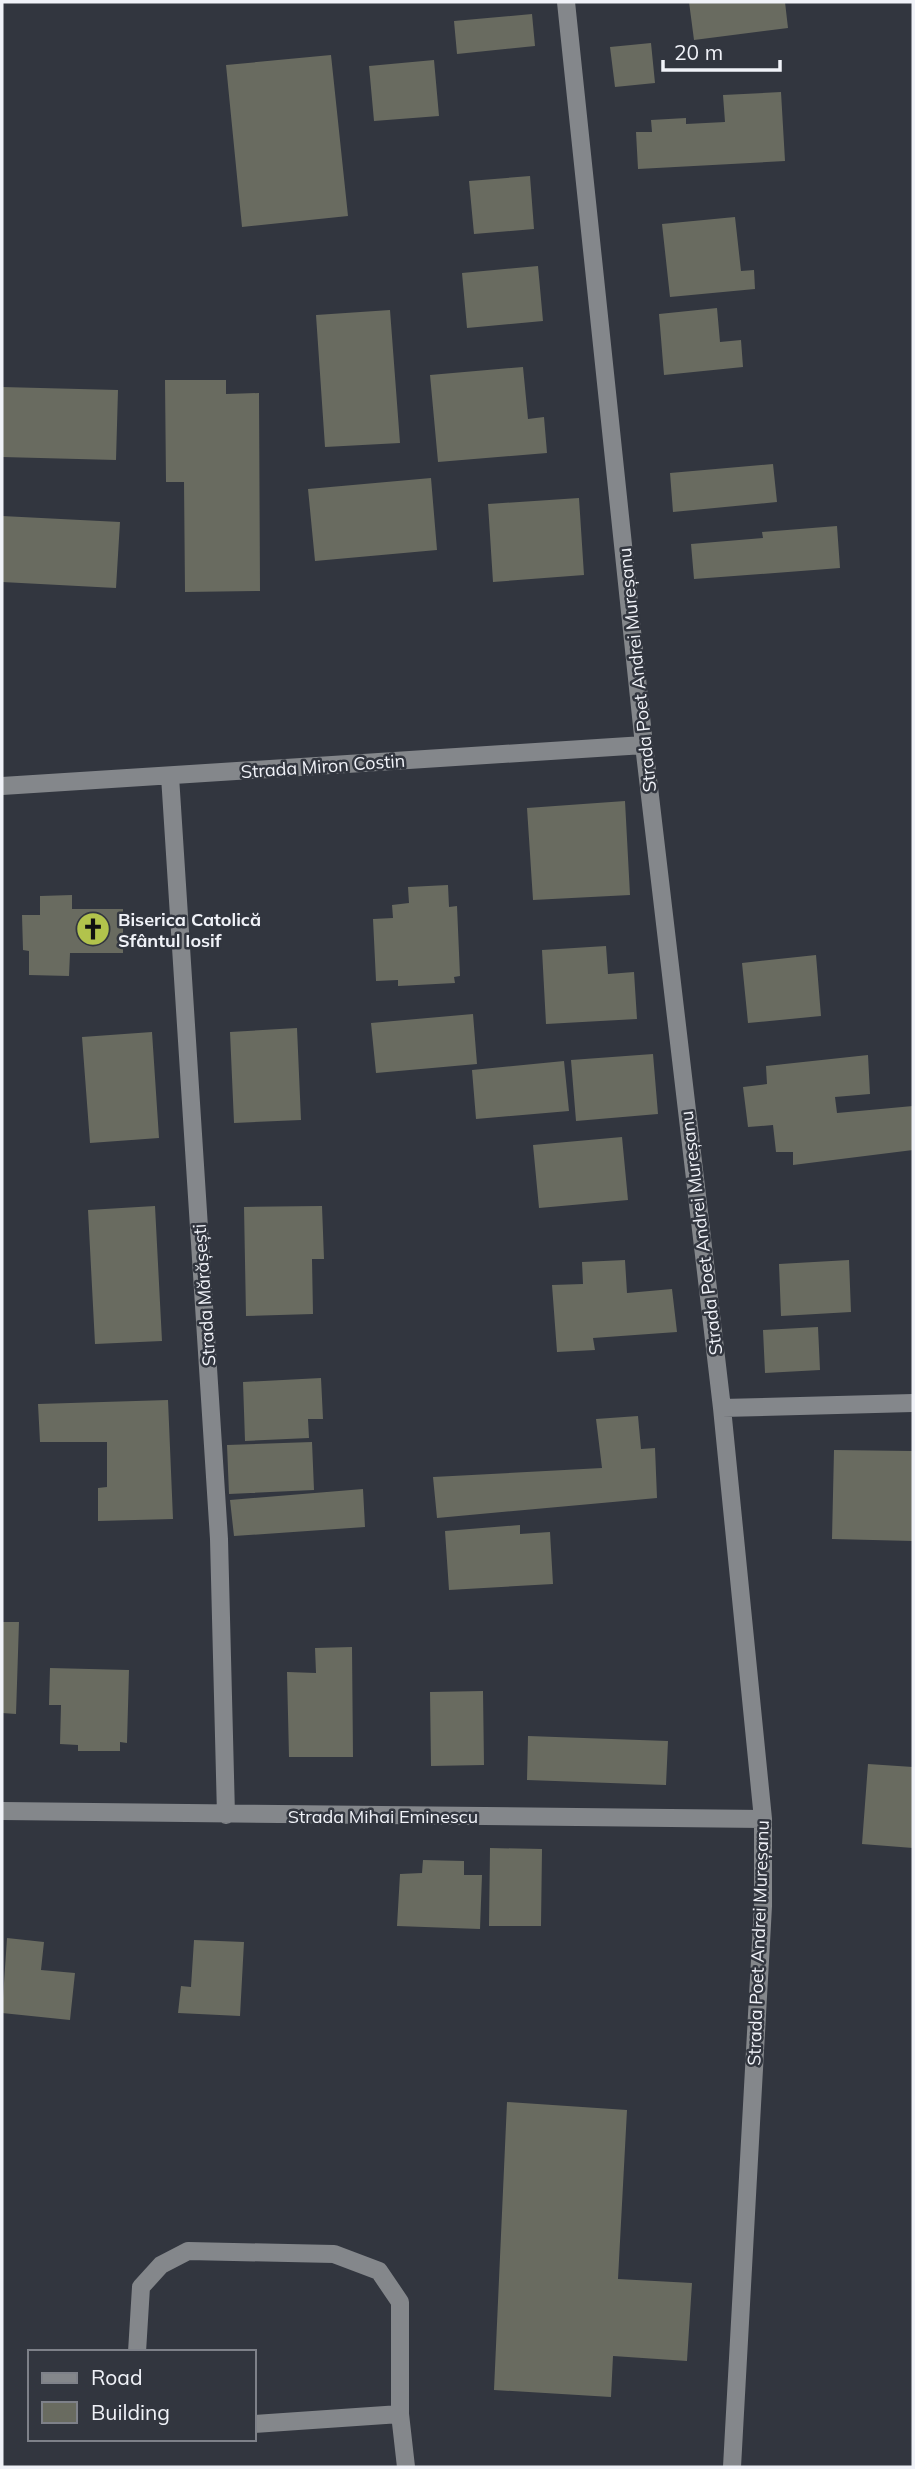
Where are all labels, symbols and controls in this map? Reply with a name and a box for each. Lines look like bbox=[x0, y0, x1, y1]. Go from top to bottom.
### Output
scale bar bbox=[663, 28, 780, 72]
text: 20 m bbox=[674, 39, 723, 65]
street label: Strada Poet Andrei Mureșanu bbox=[613, 547, 661, 793]
street label: Strada Miron Costin bbox=[240, 749, 406, 783]
place label: Biserica Catolică Sfântul Iosif bbox=[118, 908, 261, 952]
church icon: Biserica Catolică Sfântul Iosif bbox=[74, 910, 112, 948]
street label: Strada Poet Andrei Mureșanu bbox=[675, 1110, 727, 1356]
street label: Strada Mărășești bbox=[188, 1223, 220, 1367]
street label: Strada Mihai Eminescu bbox=[288, 1805, 478, 1828]
street label: Strada Poet Andrei Mureșanu bbox=[742, 1820, 774, 2066]
legend bbox=[28, 2350, 256, 2441]
text: Road bbox=[91, 2364, 142, 2390]
text: Building bbox=[91, 2399, 170, 2425]

